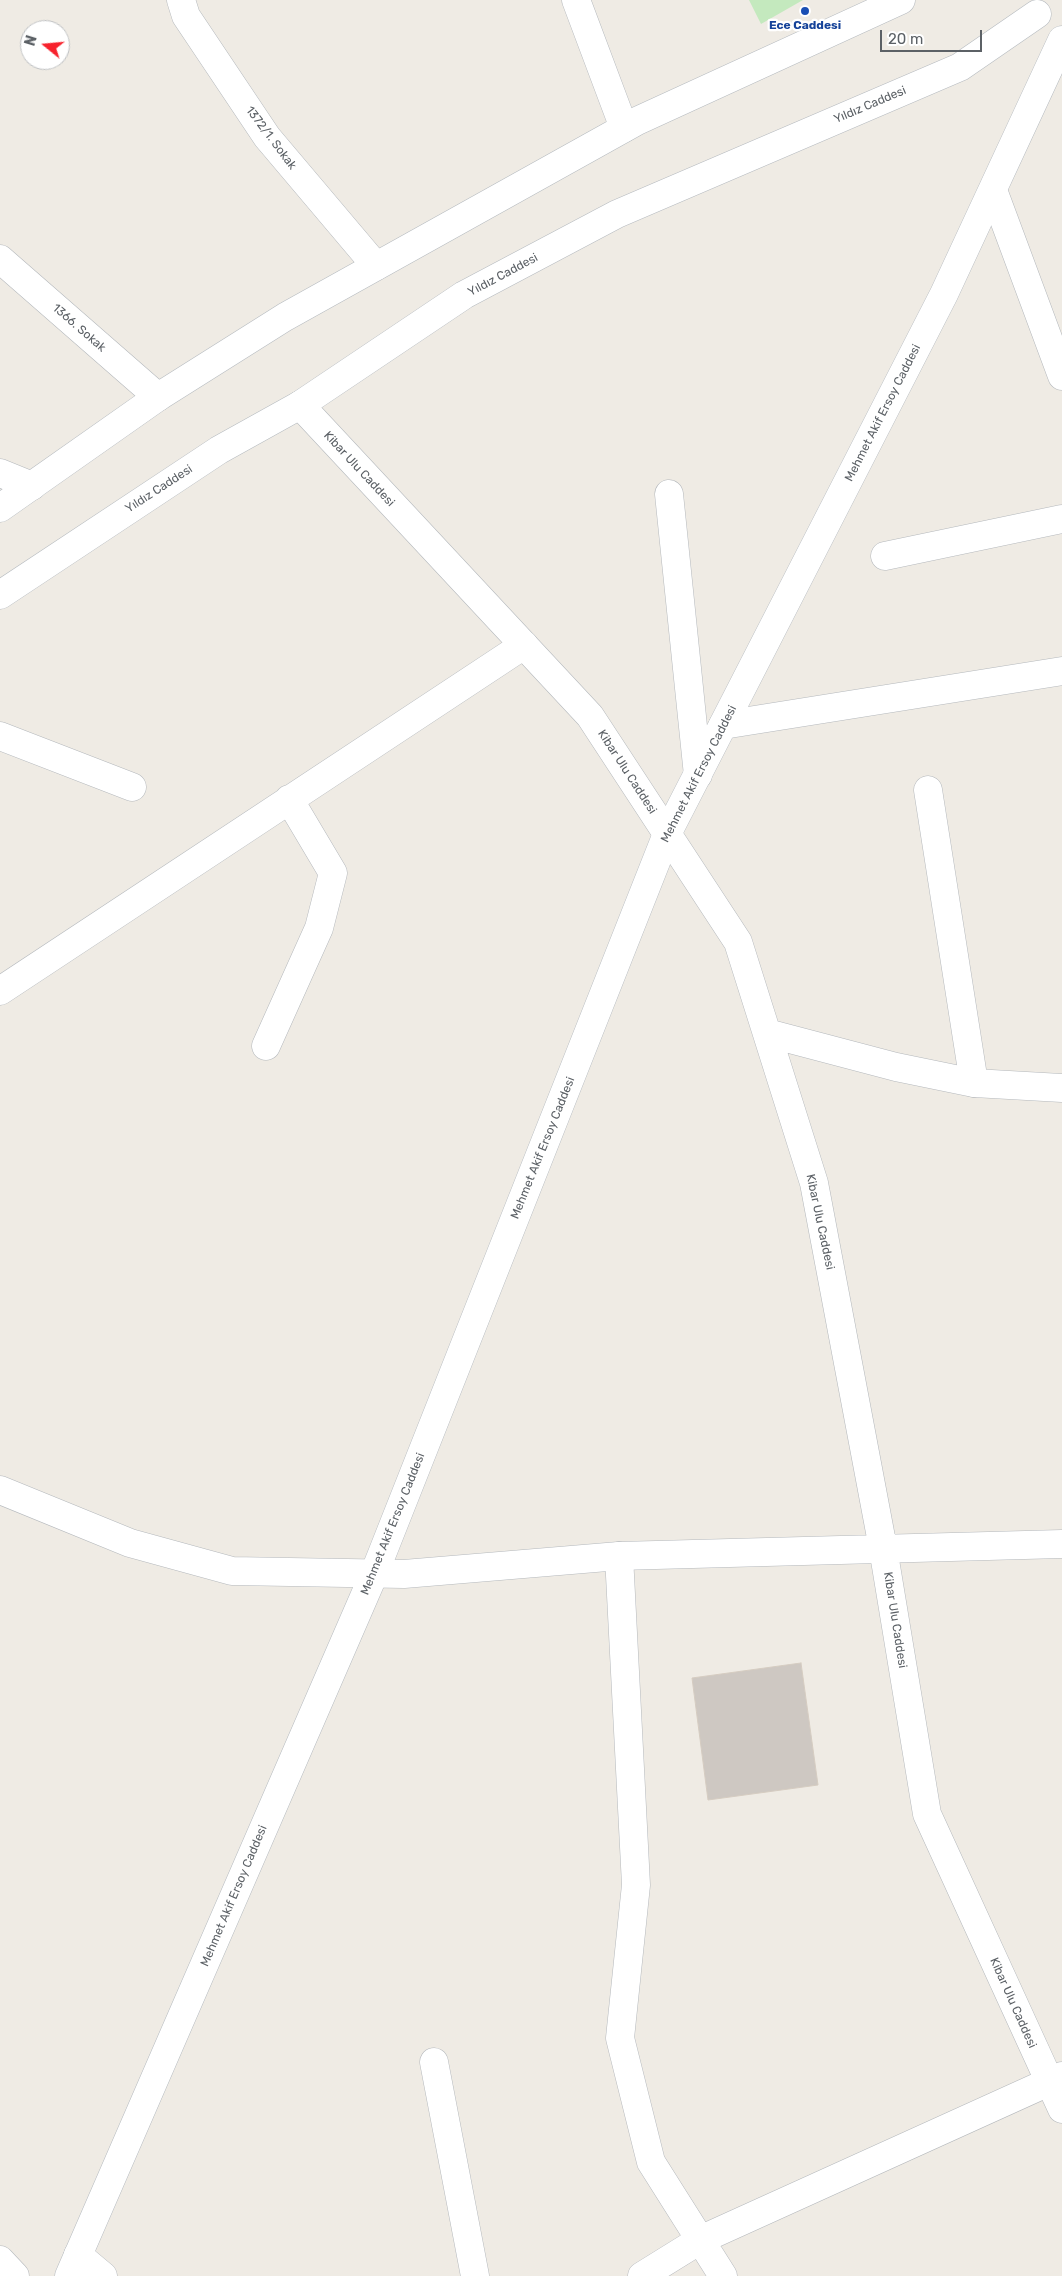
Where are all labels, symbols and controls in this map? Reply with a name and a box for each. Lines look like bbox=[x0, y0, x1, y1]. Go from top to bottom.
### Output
marker: Ece Caddesi bbox=[799, 5, 811, 17]
place label: Ece Caddesi bbox=[769, 19, 841, 33]
north arrow bbox=[20, 20, 70, 70]
scale bar bbox=[882, 20, 984, 52]
text: 20 m bbox=[888, 30, 923, 48]
text: N bbox=[22, 33, 41, 48]
street label: Yıldız Caddesi bbox=[832, 83, 908, 127]
street label: 1372/1. Sokak bbox=[242, 103, 300, 173]
street label: Yıldız Caddesi bbox=[466, 251, 540, 299]
street label: 1366. Sokak bbox=[49, 301, 109, 355]
street label: Mehmet Akif Ersoy Caddesi bbox=[842, 342, 924, 484]
street label: Kibar Ulu Caddesi bbox=[320, 428, 398, 510]
street label: Yıldız Caddesi bbox=[123, 462, 195, 516]
street label: Mehmet Akif Ersoy Caddesi bbox=[658, 703, 740, 845]
street label: Kibar Ulu Caddesi bbox=[594, 727, 660, 817]
street label: Mehmet Akif Ersoy Caddesi bbox=[508, 1075, 578, 1221]
street label: Kibar Ulu Caddesi bbox=[803, 1173, 837, 1271]
street label: Mehmet Akif Ersoy Caddesi bbox=[358, 1451, 428, 1597]
street label: Kibar Ulu Caddesi bbox=[880, 1571, 910, 1669]
street label: Mehmet Akif Ersoy Caddesi bbox=[198, 1823, 270, 1969]
street label: Kibar Ulu Caddesi bbox=[987, 1956, 1039, 2050]

